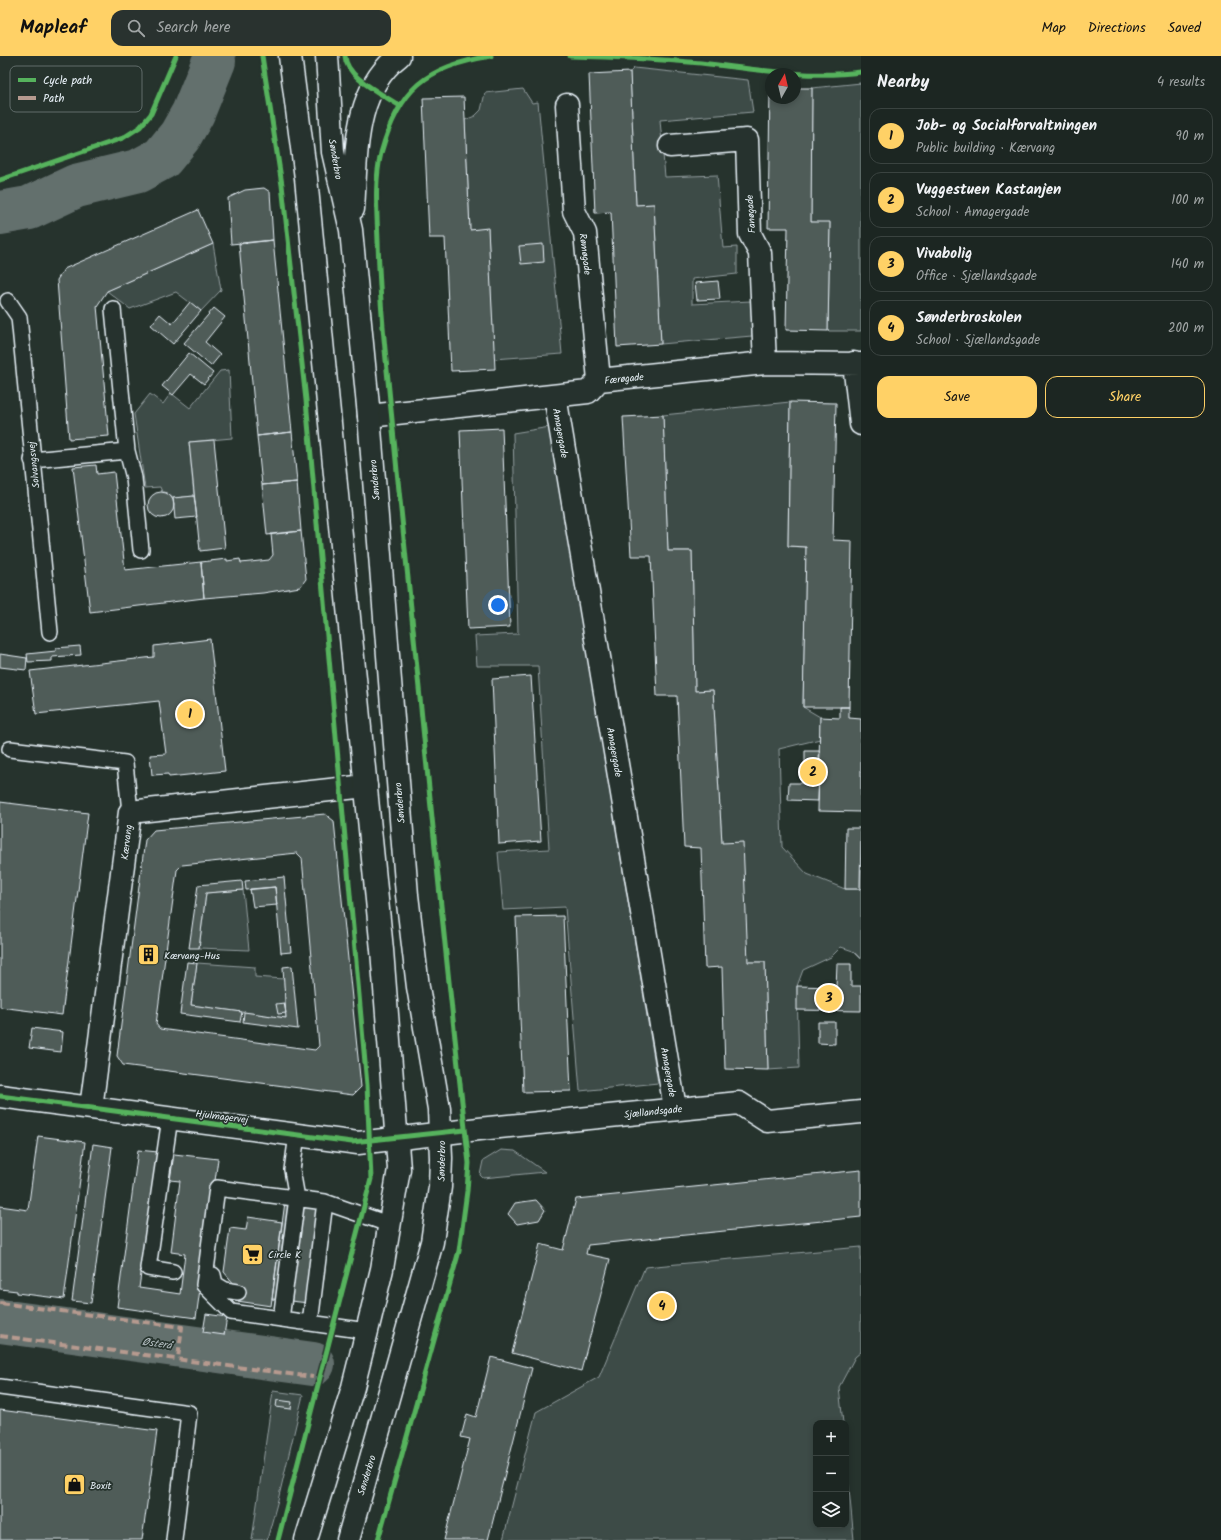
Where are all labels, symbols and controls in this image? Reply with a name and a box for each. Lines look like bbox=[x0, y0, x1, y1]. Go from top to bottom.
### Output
search box bbox=[111, 10, 391, 46]
text: Mapleaf bbox=[20, 13, 87, 43]
text: Search here bbox=[157, 16, 231, 40]
icon: search bbox=[125, 17, 147, 39]
text: Map bbox=[1041, 17, 1066, 39]
text: Directions bbox=[1088, 17, 1146, 39]
text: Saved bbox=[1168, 17, 1201, 39]
legend bbox=[10, 66, 142, 112]
north arrow bbox=[765, 68, 801, 104]
text: Nearby bbox=[877, 69, 929, 96]
text: Cycle path bbox=[43, 72, 92, 90]
text: 4 results bbox=[1157, 72, 1205, 93]
text: Path bbox=[43, 90, 64, 108]
text: Job- og Socialforvaltningen bbox=[916, 114, 1097, 138]
text: 1 bbox=[889, 126, 893, 147]
text: 90 m bbox=[1176, 126, 1204, 147]
street label: Sønderbro bbox=[324, 138, 347, 181]
text: Public building · Kærvang bbox=[916, 138, 1055, 159]
text: Vuggestuen Kastanjen bbox=[916, 178, 1061, 202]
text: 2 bbox=[887, 190, 895, 211]
text: 100 m bbox=[1171, 190, 1204, 211]
street label: Fanøgade bbox=[742, 194, 760, 234]
text: School · Amagergade bbox=[916, 202, 1029, 223]
street label: Rømøgade bbox=[575, 232, 596, 276]
text: Vivabolig bbox=[916, 242, 972, 266]
text: 3 bbox=[887, 254, 895, 275]
text: 140 m bbox=[1171, 254, 1204, 275]
text: Office · Sjællandsgade bbox=[916, 266, 1037, 287]
text: Sønderbroskolen bbox=[916, 306, 1022, 330]
text: 4 bbox=[887, 318, 895, 339]
text: 200 m bbox=[1168, 318, 1204, 339]
text: School · Sjællandsgade bbox=[916, 330, 1040, 351]
street label: Færøgade bbox=[604, 369, 645, 389]
button: Save bbox=[877, 376, 1037, 418]
button: Share bbox=[1045, 376, 1205, 418]
street label: Amagergade bbox=[548, 407, 572, 460]
street label: Solvangsvej bbox=[24, 440, 44, 489]
street label: Sønderbro bbox=[365, 458, 385, 501]
your location bbox=[488, 595, 508, 615]
pin: 1 bbox=[177, 699, 203, 729]
street label: Amagergade bbox=[602, 726, 626, 779]
pin: 2 bbox=[800, 757, 826, 787]
street label: Sønderbro bbox=[390, 781, 410, 824]
street label: Kærvang bbox=[117, 823, 137, 861]
building icon: Kærvang-Hus bbox=[135, 942, 161, 968]
place label: Kærvang-Hus bbox=[164, 948, 221, 964]
pin: 3 bbox=[816, 983, 842, 1013]
street label: Amagergade bbox=[656, 1046, 680, 1099]
street label: Sjællandsgade bbox=[623, 1101, 683, 1123]
street label: Hjulmagervej bbox=[195, 1106, 250, 1128]
street label: Sønderbro bbox=[434, 1140, 450, 1182]
supermarket icon: Circle K bbox=[239, 1241, 265, 1267]
place label: Circle K bbox=[268, 1247, 301, 1263]
pin: 4 bbox=[649, 1291, 675, 1321]
water label: Østerå bbox=[141, 1333, 175, 1355]
map controls bbox=[813, 1420, 849, 1528]
button: + bbox=[813, 1420, 849, 1456]
street label: Sønderbro bbox=[353, 1453, 381, 1497]
button: − bbox=[813, 1456, 849, 1492]
shop icon: Boxit bbox=[62, 1472, 88, 1498]
place label: Boxit bbox=[90, 1478, 112, 1494]
button: layers bbox=[813, 1492, 849, 1528]

